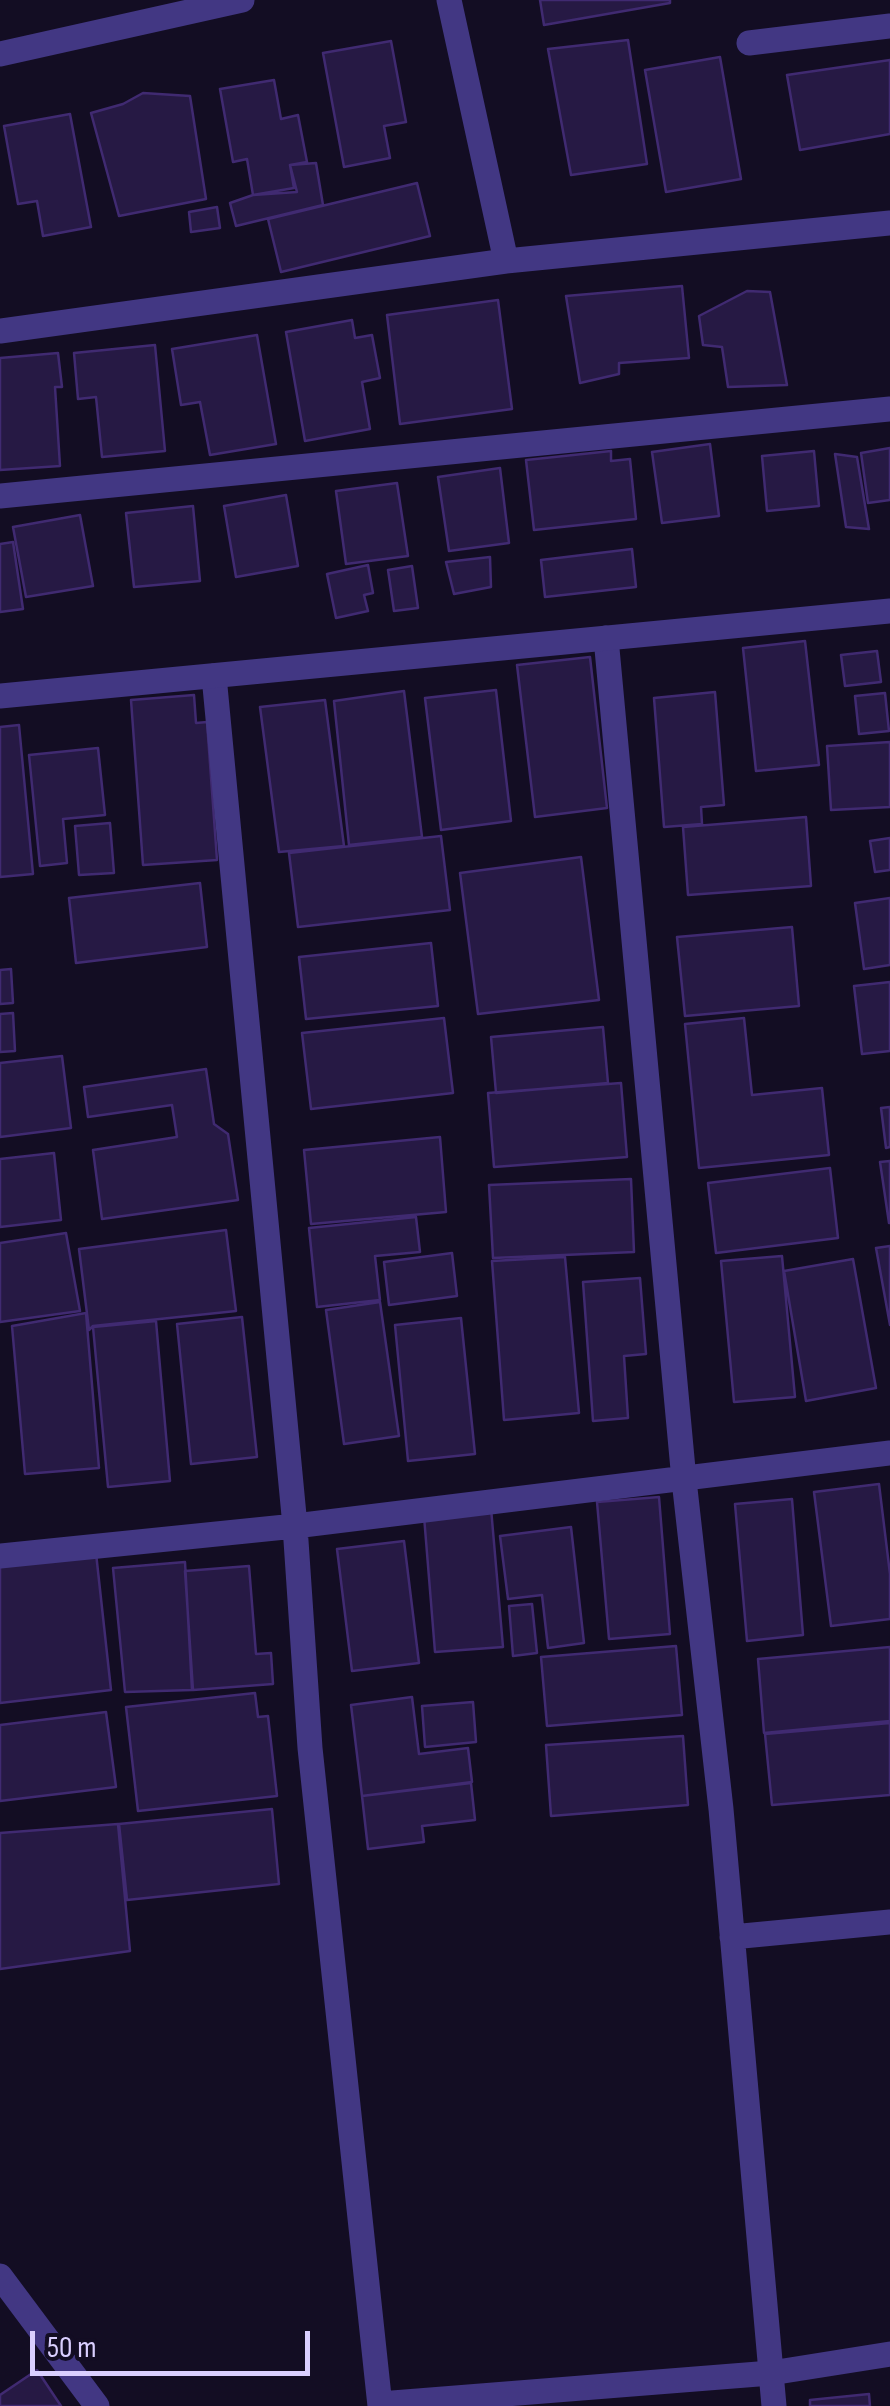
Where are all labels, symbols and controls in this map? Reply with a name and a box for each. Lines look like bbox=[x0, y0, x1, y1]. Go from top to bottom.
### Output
scale bar bbox=[35, 2311, 315, 2373]
text: 50 m bbox=[47, 2330, 96, 2366]

